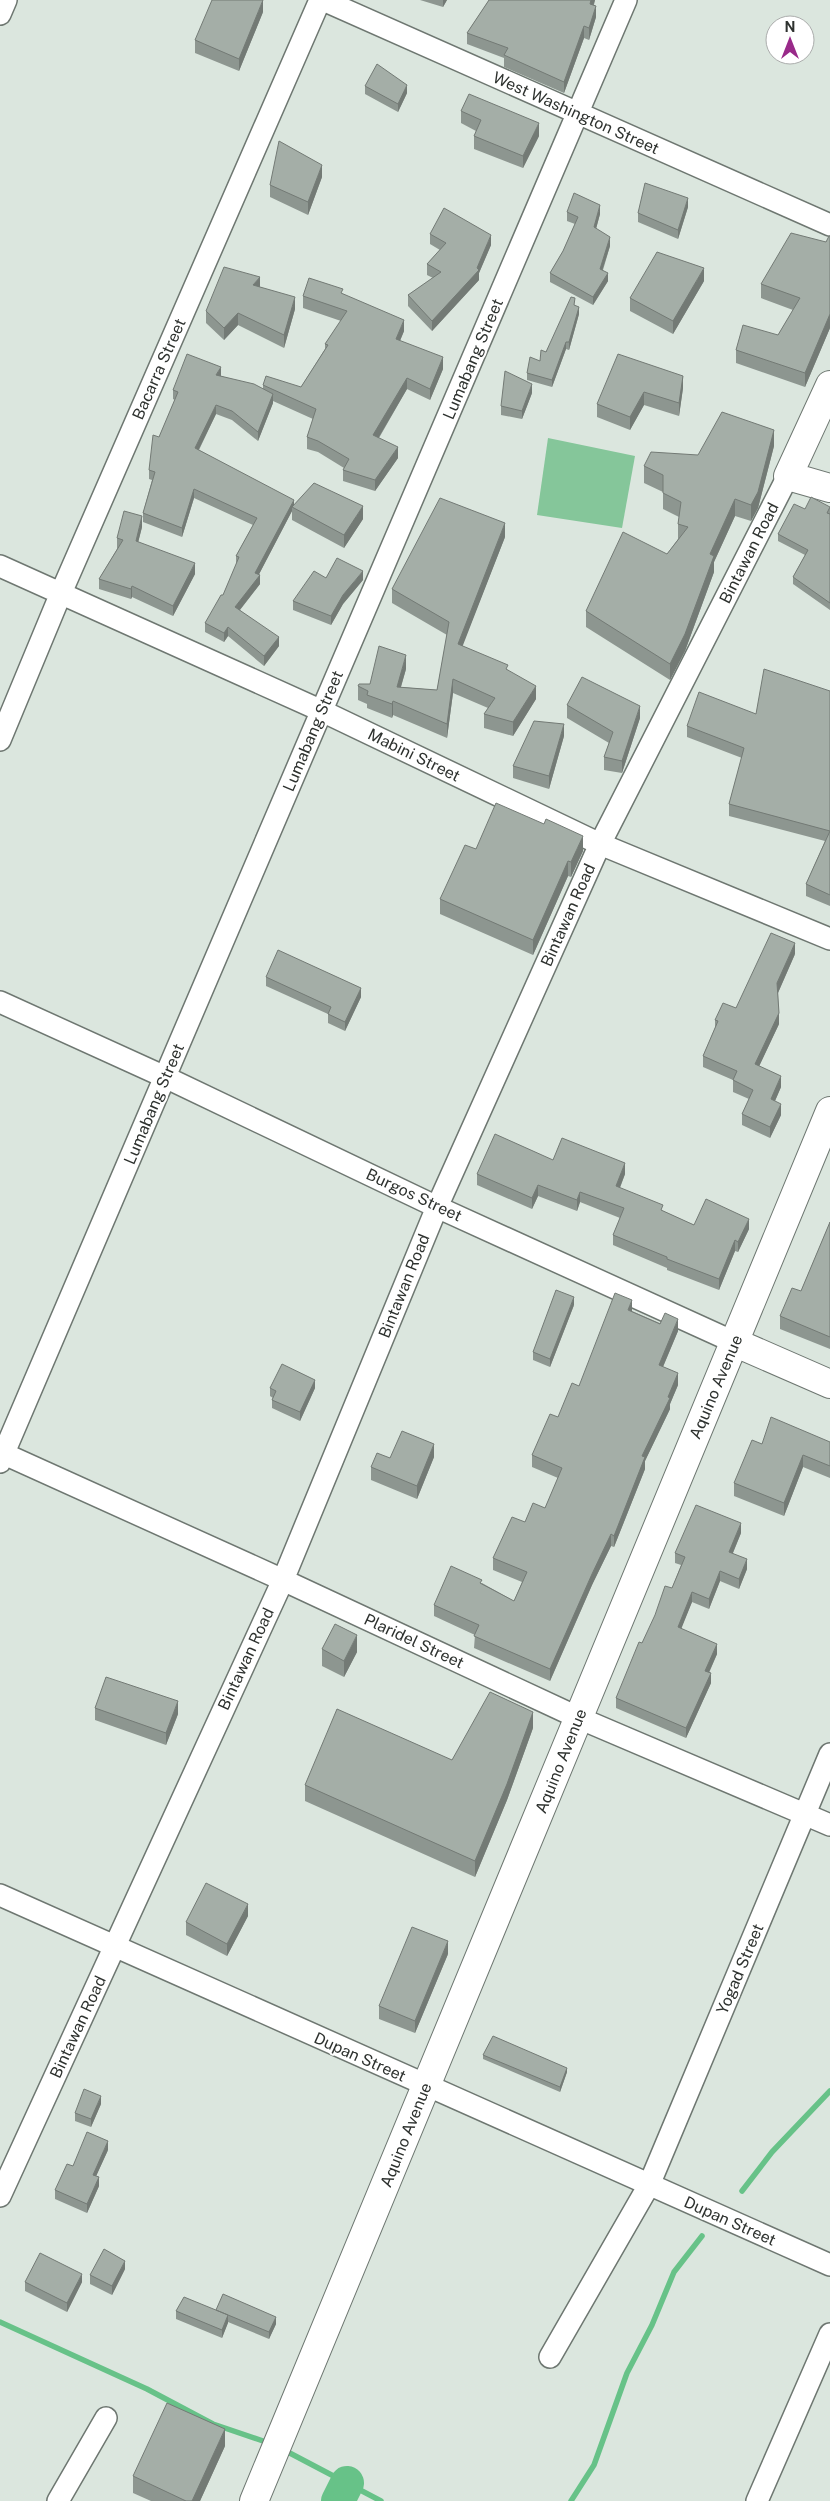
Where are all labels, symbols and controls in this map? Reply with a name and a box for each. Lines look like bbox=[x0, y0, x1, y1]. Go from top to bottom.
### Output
north arrow bbox=[765, 15, 815, 65]
text: N bbox=[785, 19, 795, 35]
street label: West Washington Street bbox=[490, 68, 662, 158]
street label: Lumabang Street bbox=[439, 296, 507, 422]
street label: Bacarra Street bbox=[128, 315, 190, 423]
street label: Bintawan Road bbox=[715, 499, 783, 607]
street label: Lumabang Street bbox=[279, 668, 347, 794]
street label: Mabini Street bbox=[365, 724, 463, 786]
street label: Bintawan Road bbox=[537, 861, 599, 969]
street label: Lumabang Street bbox=[120, 1041, 188, 1167]
street label: Burgos Street bbox=[363, 1165, 465, 1225]
street label: Bintawan Road bbox=[374, 1231, 434, 1341]
street label: Aquino Avenue bbox=[686, 1332, 746, 1442]
street label: Bintawan Road bbox=[214, 1605, 278, 1713]
street label: Plaridel Street bbox=[361, 1610, 467, 1672]
street label: Aquino Avenue bbox=[531, 1706, 591, 1816]
street label: Yogad Street bbox=[712, 1921, 768, 2017]
street label: Bintawan Road bbox=[46, 1973, 110, 2081]
street label: Dupan Street bbox=[311, 2028, 409, 2086]
street label: Aquino Avenue bbox=[376, 2080, 436, 2190]
street label: Dupan Street bbox=[681, 2192, 779, 2250]

